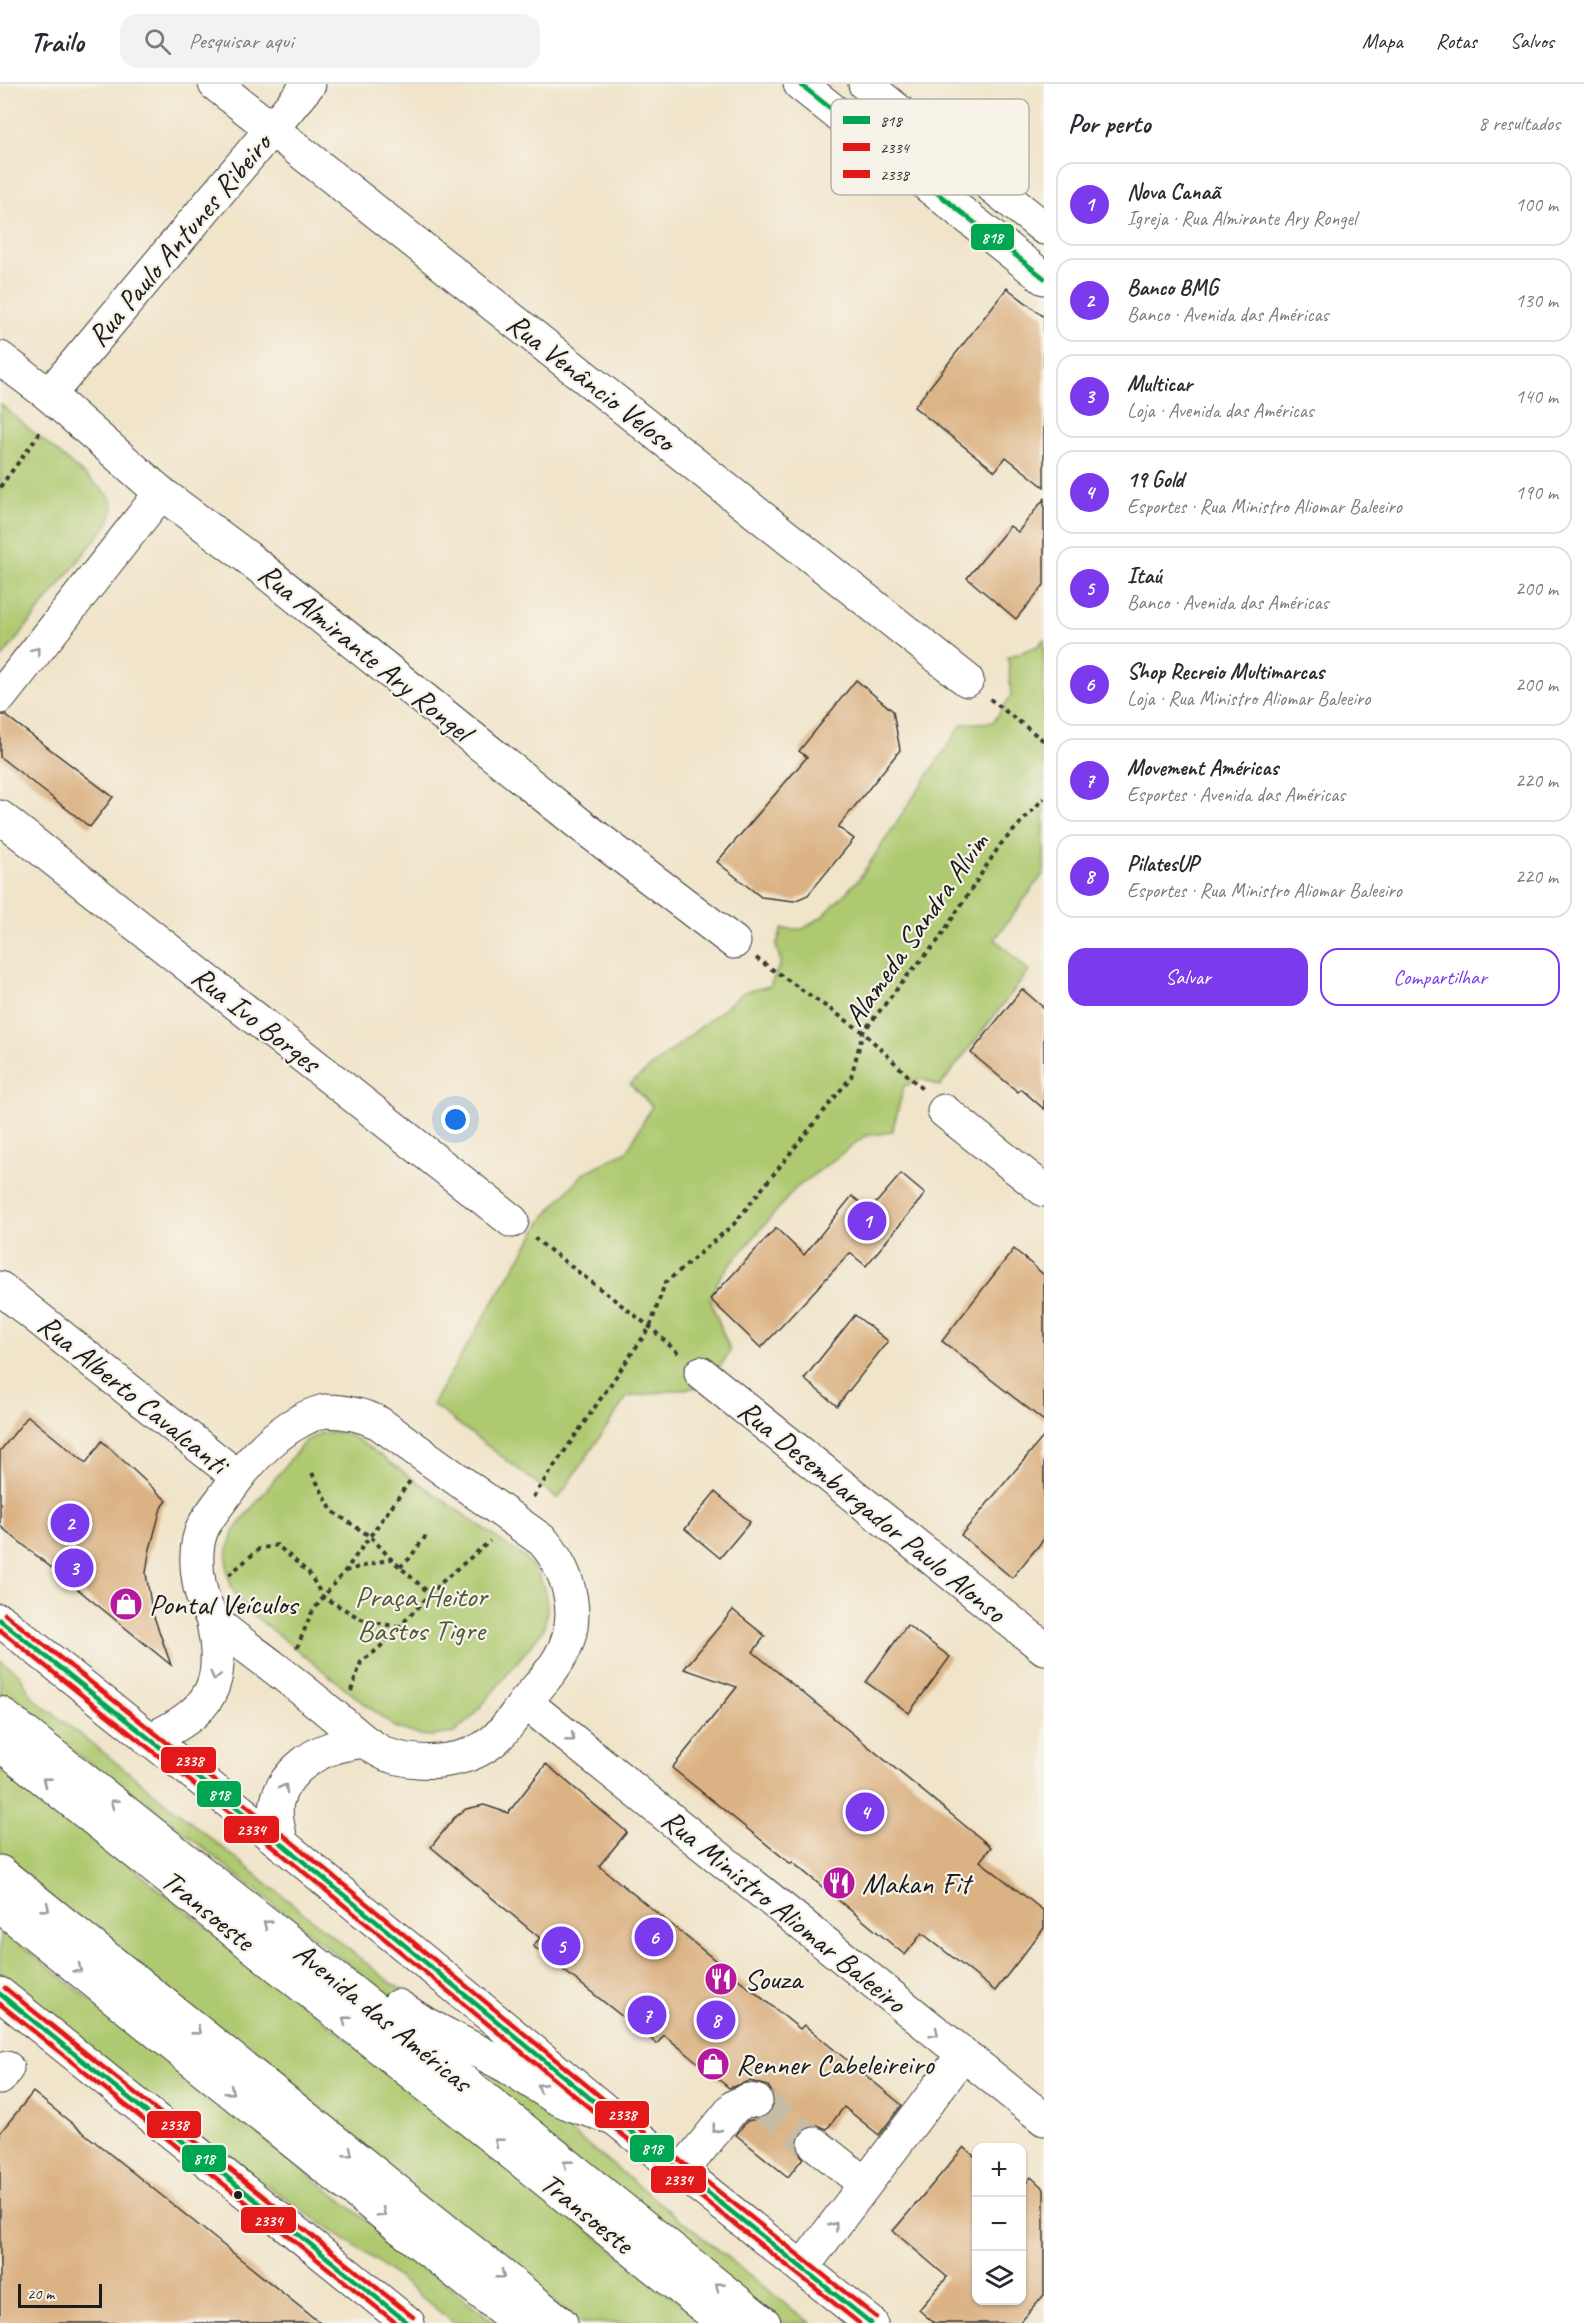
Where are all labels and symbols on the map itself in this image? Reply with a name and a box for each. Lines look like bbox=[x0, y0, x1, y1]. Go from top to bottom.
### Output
legend bbox=[831, 99, 1029, 195]
text: 818 bbox=[880, 111, 903, 131]
street label: Rua Paulo Antunes Ribeiro bbox=[79, 123, 281, 354]
text: 2334 bbox=[880, 138, 911, 158]
text: 2338 bbox=[880, 165, 911, 185]
line badge: 818 bbox=[970, 223, 1015, 251]
text: 818 bbox=[981, 228, 1005, 248]
street label: Rua Venâncio Veloso bbox=[499, 304, 685, 462]
street label: Rua Almirante Ary Rongel bbox=[251, 555, 483, 753]
one-way arrow bbox=[29, 646, 40, 657]
street label: Alameda Sandra Alvim bbox=[835, 824, 998, 1033]
street label: Rua Ivo Borges bbox=[184, 957, 330, 1083]
your location bbox=[441, 1105, 470, 1134]
pin: 1 bbox=[848, 1198, 886, 1244]
street label: Rua Alberto Cavalcanti bbox=[30, 1306, 238, 1484]
street label: Rua Desembargador Paulo Alonso bbox=[730, 1391, 1015, 1632]
pin: 2 bbox=[50, 1500, 90, 1546]
pin: 3 bbox=[54, 1546, 94, 1590]
park label: Praça Heitor Bastos Tigre bbox=[355, 1577, 489, 1649]
place label: Pontal Veículos bbox=[149, 1585, 300, 1623]
shop icon: Pontal Veículos bbox=[108, 1586, 144, 1622]
one-way arrow bbox=[210, 1671, 223, 1681]
one-way arrow bbox=[564, 1731, 575, 1742]
line badge: 2338 bbox=[160, 1746, 217, 1774]
text: 2338 bbox=[175, 1751, 205, 1771]
one-way arrow bbox=[42, 1777, 53, 1788]
line badge: 818 bbox=[196, 1780, 242, 1808]
one-way arrow bbox=[277, 1784, 288, 1794]
text: 818 bbox=[208, 1785, 232, 1805]
pin: 4 bbox=[846, 1790, 884, 1834]
one-way arrow bbox=[110, 1800, 121, 1811]
street label: Rua Ministro Aliomar Baleeiro bbox=[654, 1801, 915, 2022]
line badge: 2334 bbox=[223, 1815, 280, 1844]
text: 2334 bbox=[237, 1820, 267, 1840]
street label: Transoeste bbox=[154, 1861, 264, 1961]
place label: Makan Fit bbox=[862, 1864, 974, 1902]
restaurant icon: Makan Fit bbox=[821, 1865, 857, 1901]
one-way arrow bbox=[39, 1901, 50, 1912]
pin: 6 bbox=[634, 1914, 674, 1960]
one-way arrow bbox=[263, 1921, 274, 1932]
pin: 5 bbox=[542, 1924, 580, 1968]
street label: Avenida das Américas bbox=[286, 1934, 482, 2102]
place label: Souza bbox=[744, 1960, 804, 1998]
one-way arrow bbox=[72, 1961, 83, 1972]
restaurant icon: Souza bbox=[703, 1961, 739, 1997]
pin: 7 bbox=[628, 1992, 666, 2038]
pin: 8 bbox=[696, 1998, 736, 2042]
one-way arrow bbox=[342, 2016, 353, 2027]
one-way arrow bbox=[191, 2023, 202, 2034]
one-way arrow bbox=[928, 2025, 939, 2036]
place label: Renner Cabeleireiro bbox=[736, 2045, 935, 2083]
shop icon: Renner Cabeleireiro bbox=[695, 2046, 731, 2082]
one-way arrow bbox=[223, 2083, 234, 2094]
one-way arrow bbox=[537, 2083, 548, 2094]
line badge: 2338 bbox=[594, 2100, 650, 2129]
text: 2338 bbox=[608, 2105, 638, 2125]
line badge: 2338 bbox=[146, 2110, 202, 2139]
text: 2338 bbox=[160, 2115, 190, 2135]
one-way arrow bbox=[712, 2123, 723, 2134]
line badge: 818 bbox=[629, 2134, 675, 2163]
one-way arrow bbox=[494, 2138, 505, 2149]
text: 818 bbox=[641, 2139, 665, 2159]
line badge: 818 bbox=[181, 2144, 227, 2173]
one-way arrow bbox=[343, 2145, 354, 2156]
text: 818 bbox=[193, 2149, 217, 2169]
one-way arrow bbox=[563, 2161, 574, 2172]
street label: Transoeste bbox=[533, 2164, 643, 2264]
line badge: 2334 bbox=[650, 2165, 707, 2194]
text: 2334 bbox=[664, 2170, 694, 2190]
unlabelled marker bbox=[232, 2189, 244, 2201]
one-way arrow bbox=[375, 2205, 386, 2216]
line badge: 2334 bbox=[240, 2206, 297, 2234]
text: 2334 bbox=[254, 2211, 284, 2231]
one-way arrow bbox=[826, 2221, 837, 2232]
one-way arrow bbox=[494, 2268, 505, 2279]
scale bar bbox=[18, 2281, 102, 2308]
one-way arrow bbox=[715, 2283, 726, 2294]

